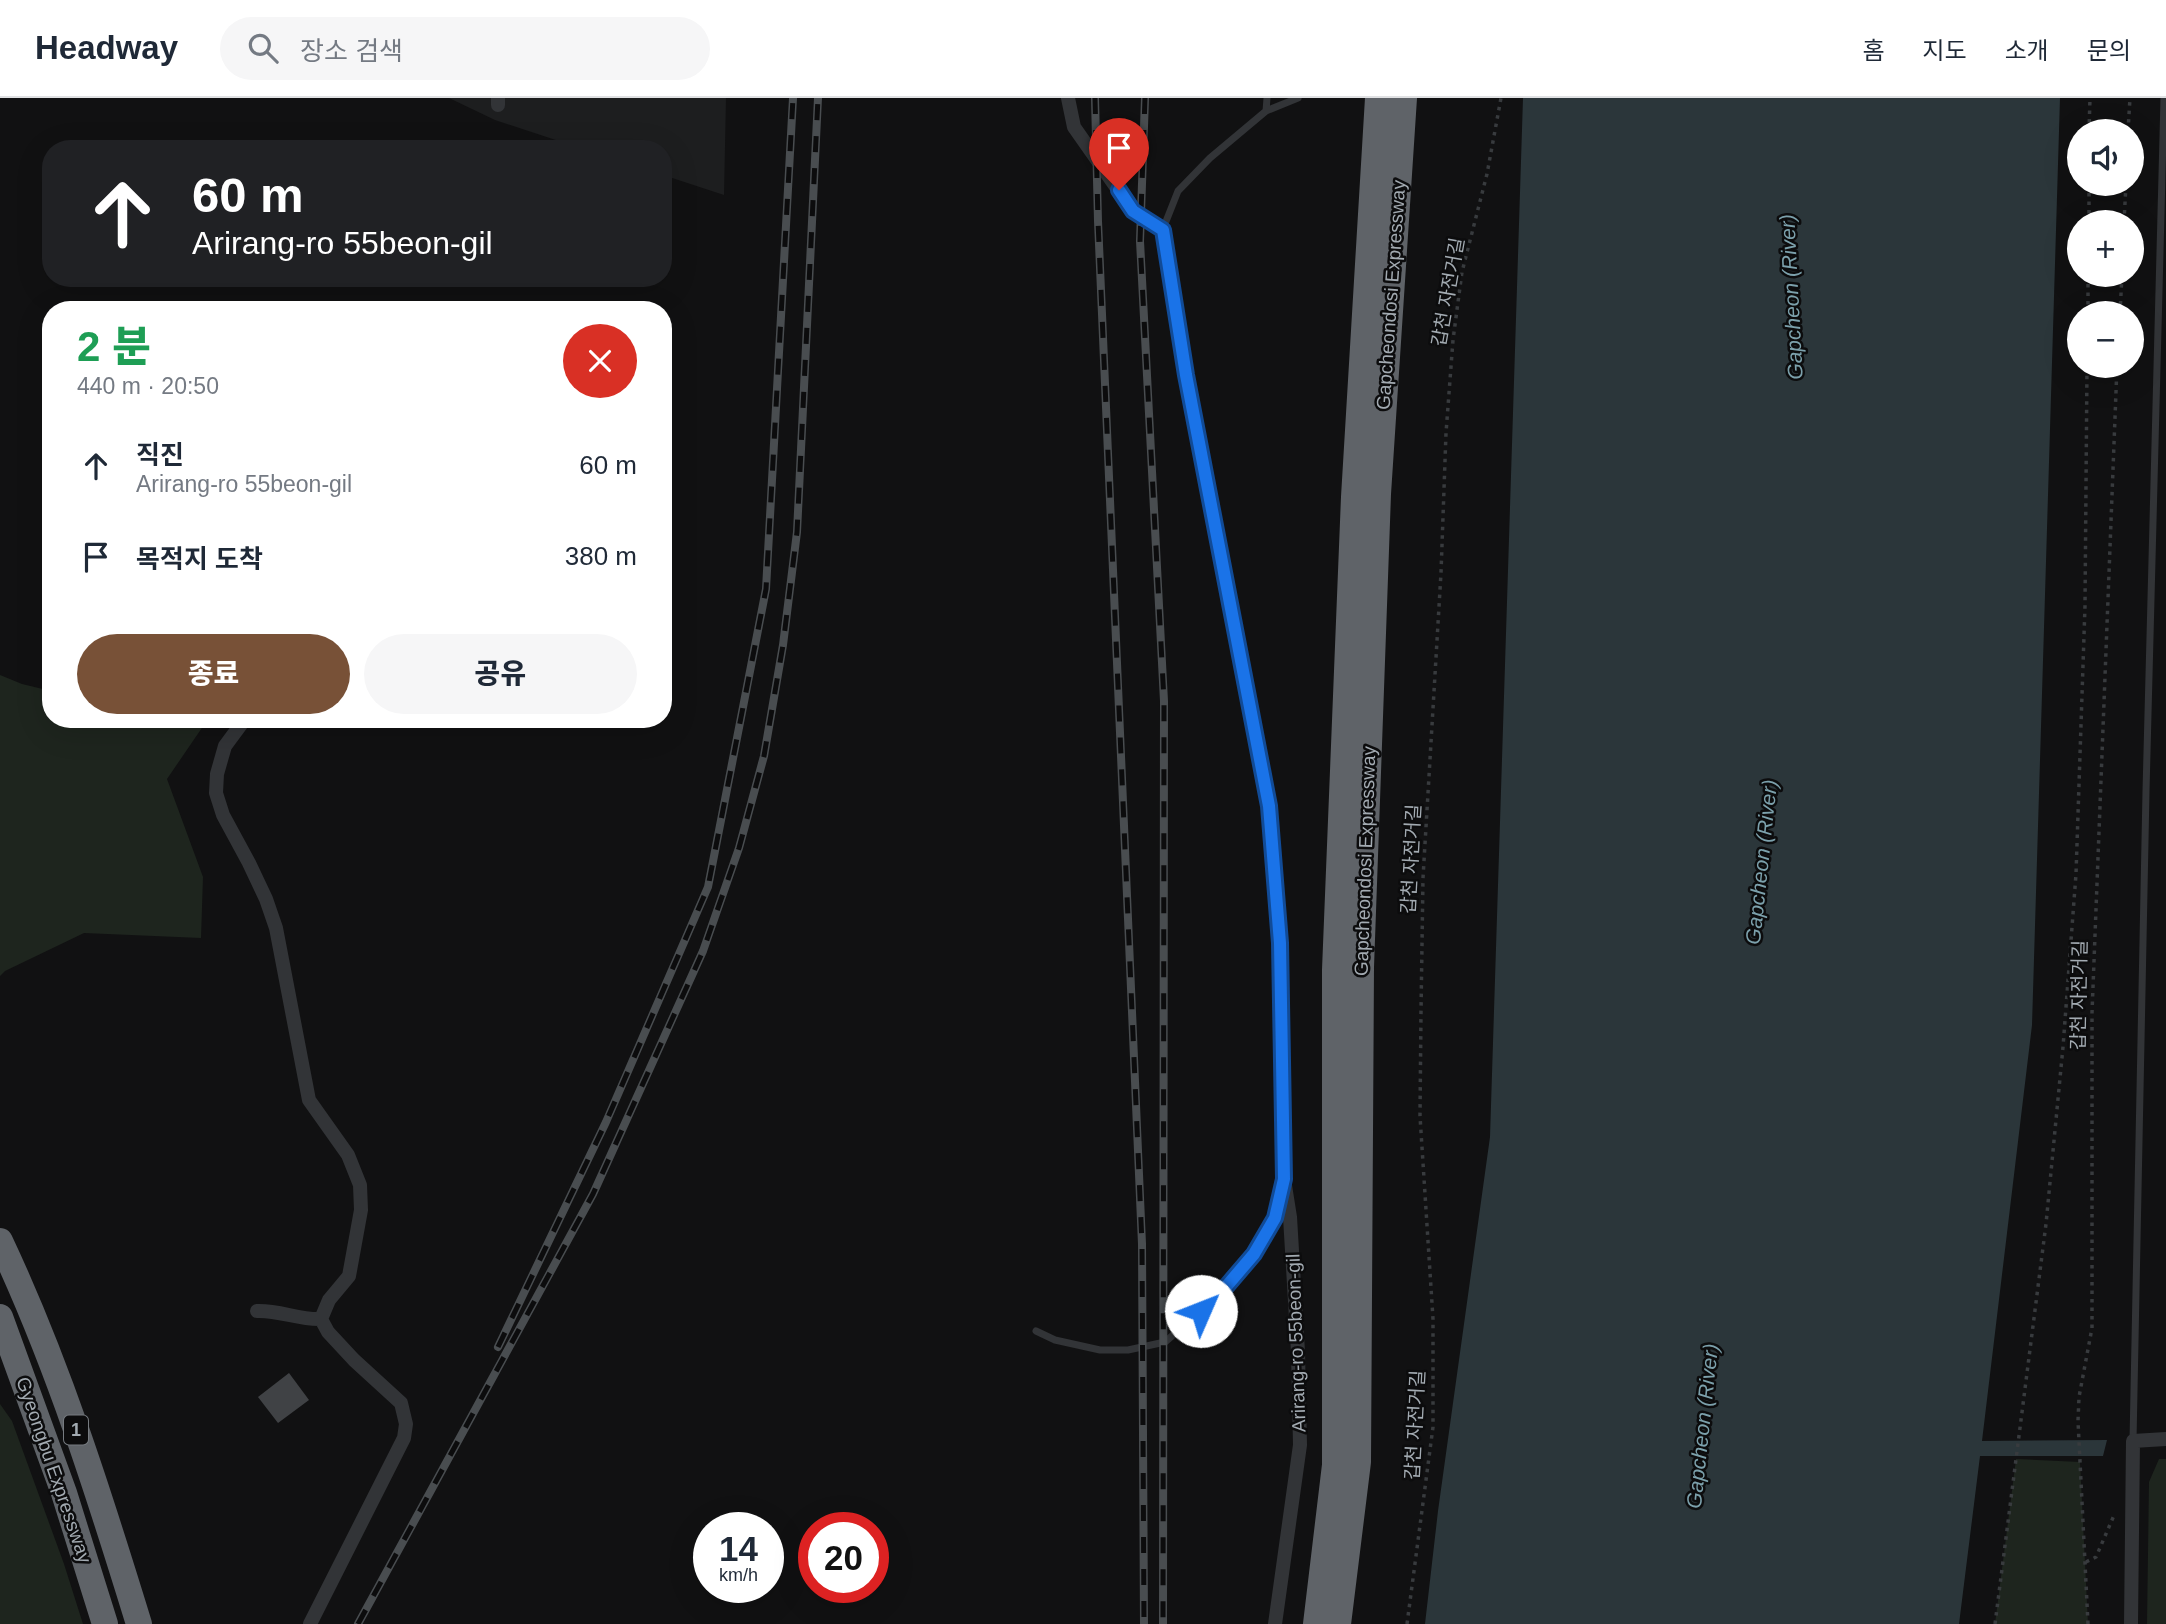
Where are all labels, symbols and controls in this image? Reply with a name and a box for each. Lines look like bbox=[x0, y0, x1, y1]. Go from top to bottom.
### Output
search box bbox=[220, 17, 710, 80]
text: Headway bbox=[35, 29, 178, 66]
icon: search bbox=[244, 29, 282, 67]
text: 장소 검색 bbox=[300, 36, 403, 66]
text: 홈 bbox=[1862, 37, 1884, 64]
text: 지도 bbox=[1922, 37, 1967, 64]
text: 소개 bbox=[2005, 37, 2049, 64]
text: 문의 bbox=[2087, 37, 2131, 64]
pin bbox=[1089, 118, 1149, 190]
map controls bbox=[2067, 119, 2144, 378]
button: sound bbox=[2067, 119, 2144, 196]
icon: arrive bbox=[1100, 129, 1138, 167]
icon: ahead bbox=[77, 168, 168, 259]
text: 60 m bbox=[192, 168, 304, 222]
street label: Gapcheondosi Expressway bbox=[1372, 179, 1410, 411]
button: + bbox=[2067, 210, 2144, 287]
water label: Gapcheon (River) bbox=[1775, 214, 1807, 380]
text: Arirang-ro 55beon-gil bbox=[192, 225, 493, 261]
street label: 갑천 자전거길 bbox=[1428, 236, 1468, 348]
button: − bbox=[2067, 301, 2144, 378]
text: 2 분 bbox=[77, 323, 151, 370]
button: close bbox=[563, 324, 637, 398]
text: 440 m · 20:50 bbox=[77, 373, 219, 399]
text: 직진 bbox=[136, 440, 184, 470]
icon: ahead bbox=[77, 447, 115, 485]
text: 60 m bbox=[579, 450, 637, 480]
text: Arirang-ro 55beon-gil bbox=[136, 471, 352, 497]
icon: arrive bbox=[77, 538, 115, 576]
text: 380 m bbox=[565, 541, 637, 571]
text: 목적지 도착 bbox=[136, 544, 263, 574]
button: 종료 bbox=[77, 634, 350, 714]
button: 공유 bbox=[364, 634, 637, 714]
street label: Gapcheondosi Expressway bbox=[1350, 745, 1380, 976]
water label: Gapcheon (River) bbox=[1741, 778, 1781, 946]
street label: 갑천 자전거길 bbox=[1398, 803, 1424, 915]
street label: 갑천 자전거길 bbox=[2068, 940, 2090, 1050]
street label: Arirang-ro 55beon-gil bbox=[1282, 1253, 1310, 1433]
position arrow bbox=[1164, 1274, 1238, 1348]
water label: Gapcheon (River) bbox=[1682, 1342, 1722, 1510]
street label: 갑천 자전거길 bbox=[1402, 1369, 1428, 1481]
street label: Gyeongbu Expressway bbox=[12, 1374, 96, 1566]
road number: 1 bbox=[64, 1415, 88, 1444]
speed limit sign: 20 bbox=[798, 1512, 889, 1603]
text: 14 bbox=[719, 1529, 758, 1568]
text: km/h bbox=[719, 1565, 758, 1585]

